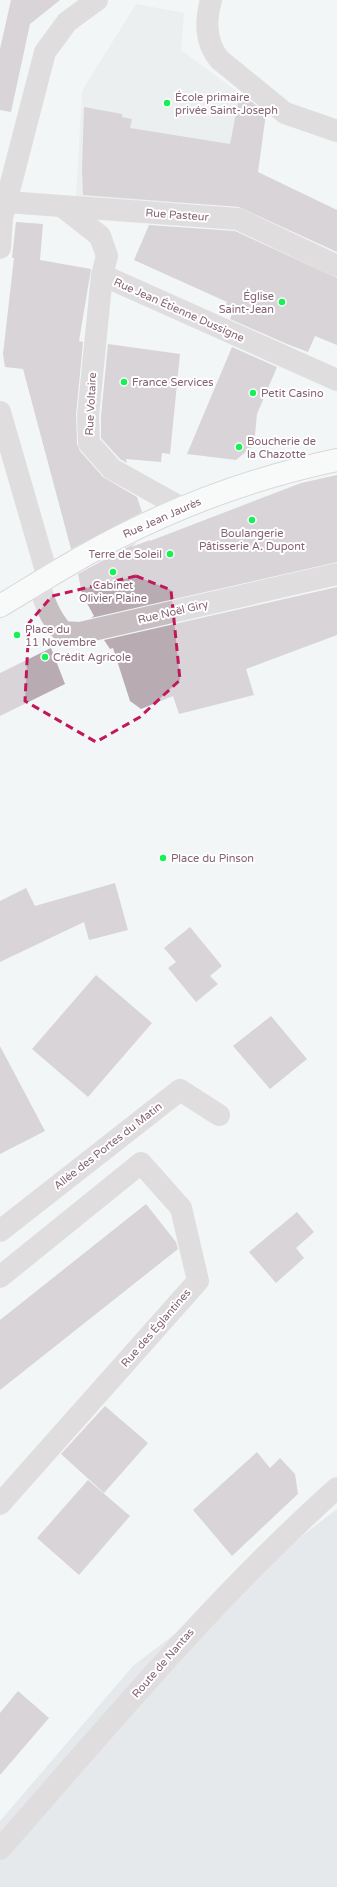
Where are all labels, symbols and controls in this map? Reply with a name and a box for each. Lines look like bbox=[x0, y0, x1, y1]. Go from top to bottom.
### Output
place label: École primaire privée Saint-Joseph bbox=[175, 90, 278, 117]
marker: École primaire privée Saint-Joseph bbox=[162, 98, 172, 108]
street label: Rue Pasteur bbox=[145, 206, 210, 224]
street label: Rue Jean Étienne Dussigne bbox=[112, 274, 247, 345]
place label: Église Saint-Jean bbox=[219, 289, 274, 316]
marker: Église Saint-Jean bbox=[277, 297, 287, 307]
street label: Rue Voltaire bbox=[83, 372, 99, 436]
place label: France Services bbox=[132, 376, 214, 389]
marker: France Services bbox=[119, 377, 129, 387]
place label: Petit Casino bbox=[261, 387, 324, 400]
marker: Petit Casino bbox=[248, 388, 258, 398]
place label: Boucherie de la Chazotte bbox=[247, 435, 316, 461]
marker: Boucherie de la Chazotte bbox=[234, 442, 244, 452]
street label: Rue Jean Jaurès bbox=[121, 495, 203, 541]
marker: Boulangerie Pâtisserie A. Dupont bbox=[247, 515, 257, 525]
place label: Boulangerie Pâtisserie A. Dupont bbox=[199, 527, 305, 553]
place label: Terre de Soleil bbox=[88, 548, 162, 561]
marker: Terre de Soleil bbox=[165, 549, 175, 559]
marker: Cabinet Olivier Plaine bbox=[108, 567, 118, 577]
place label: Cabinet Olivier Plaine bbox=[79, 579, 147, 605]
street label: Rue Noël Giry bbox=[136, 598, 210, 626]
place label: Place du 11 Novembre bbox=[25, 623, 96, 649]
marker: Place du 11 Novembre bbox=[12, 630, 22, 640]
place label: Crédit Agricole bbox=[53, 651, 131, 664]
marker: Crédit Agricole bbox=[40, 652, 50, 662]
place label: Place du Pinson bbox=[171, 852, 254, 865]
marker: Place du Pinson bbox=[158, 853, 168, 863]
street label: Allée des Portes du Matin bbox=[51, 1100, 165, 1192]
street label: Rue des Églantines bbox=[118, 1286, 194, 1370]
street label: Route de Nantas bbox=[129, 1626, 197, 1700]

